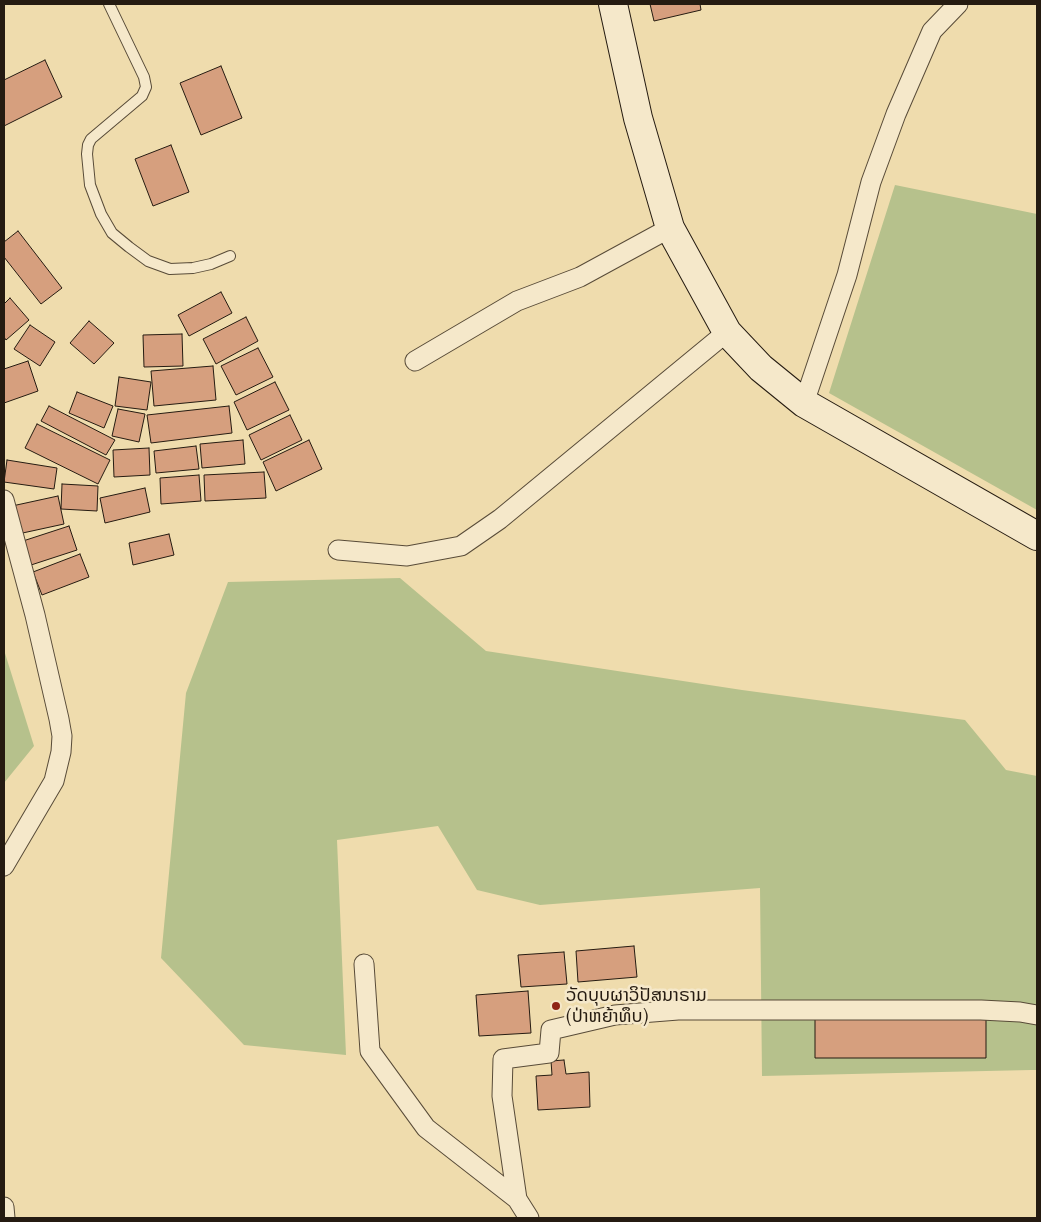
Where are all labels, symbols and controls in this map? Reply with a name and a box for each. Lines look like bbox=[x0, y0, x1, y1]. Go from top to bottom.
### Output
place label: ວັດບຸບຜາວິປັສນາຣາມ (ປ່າຫຍ້າທຶບ) bbox=[566, 985, 707, 1028]
marker: ວັດບຸບຜາວິປັສນາຣາມ (ປ່າຫຍ້າທຶບ) bbox=[550, 1000, 562, 1012]

